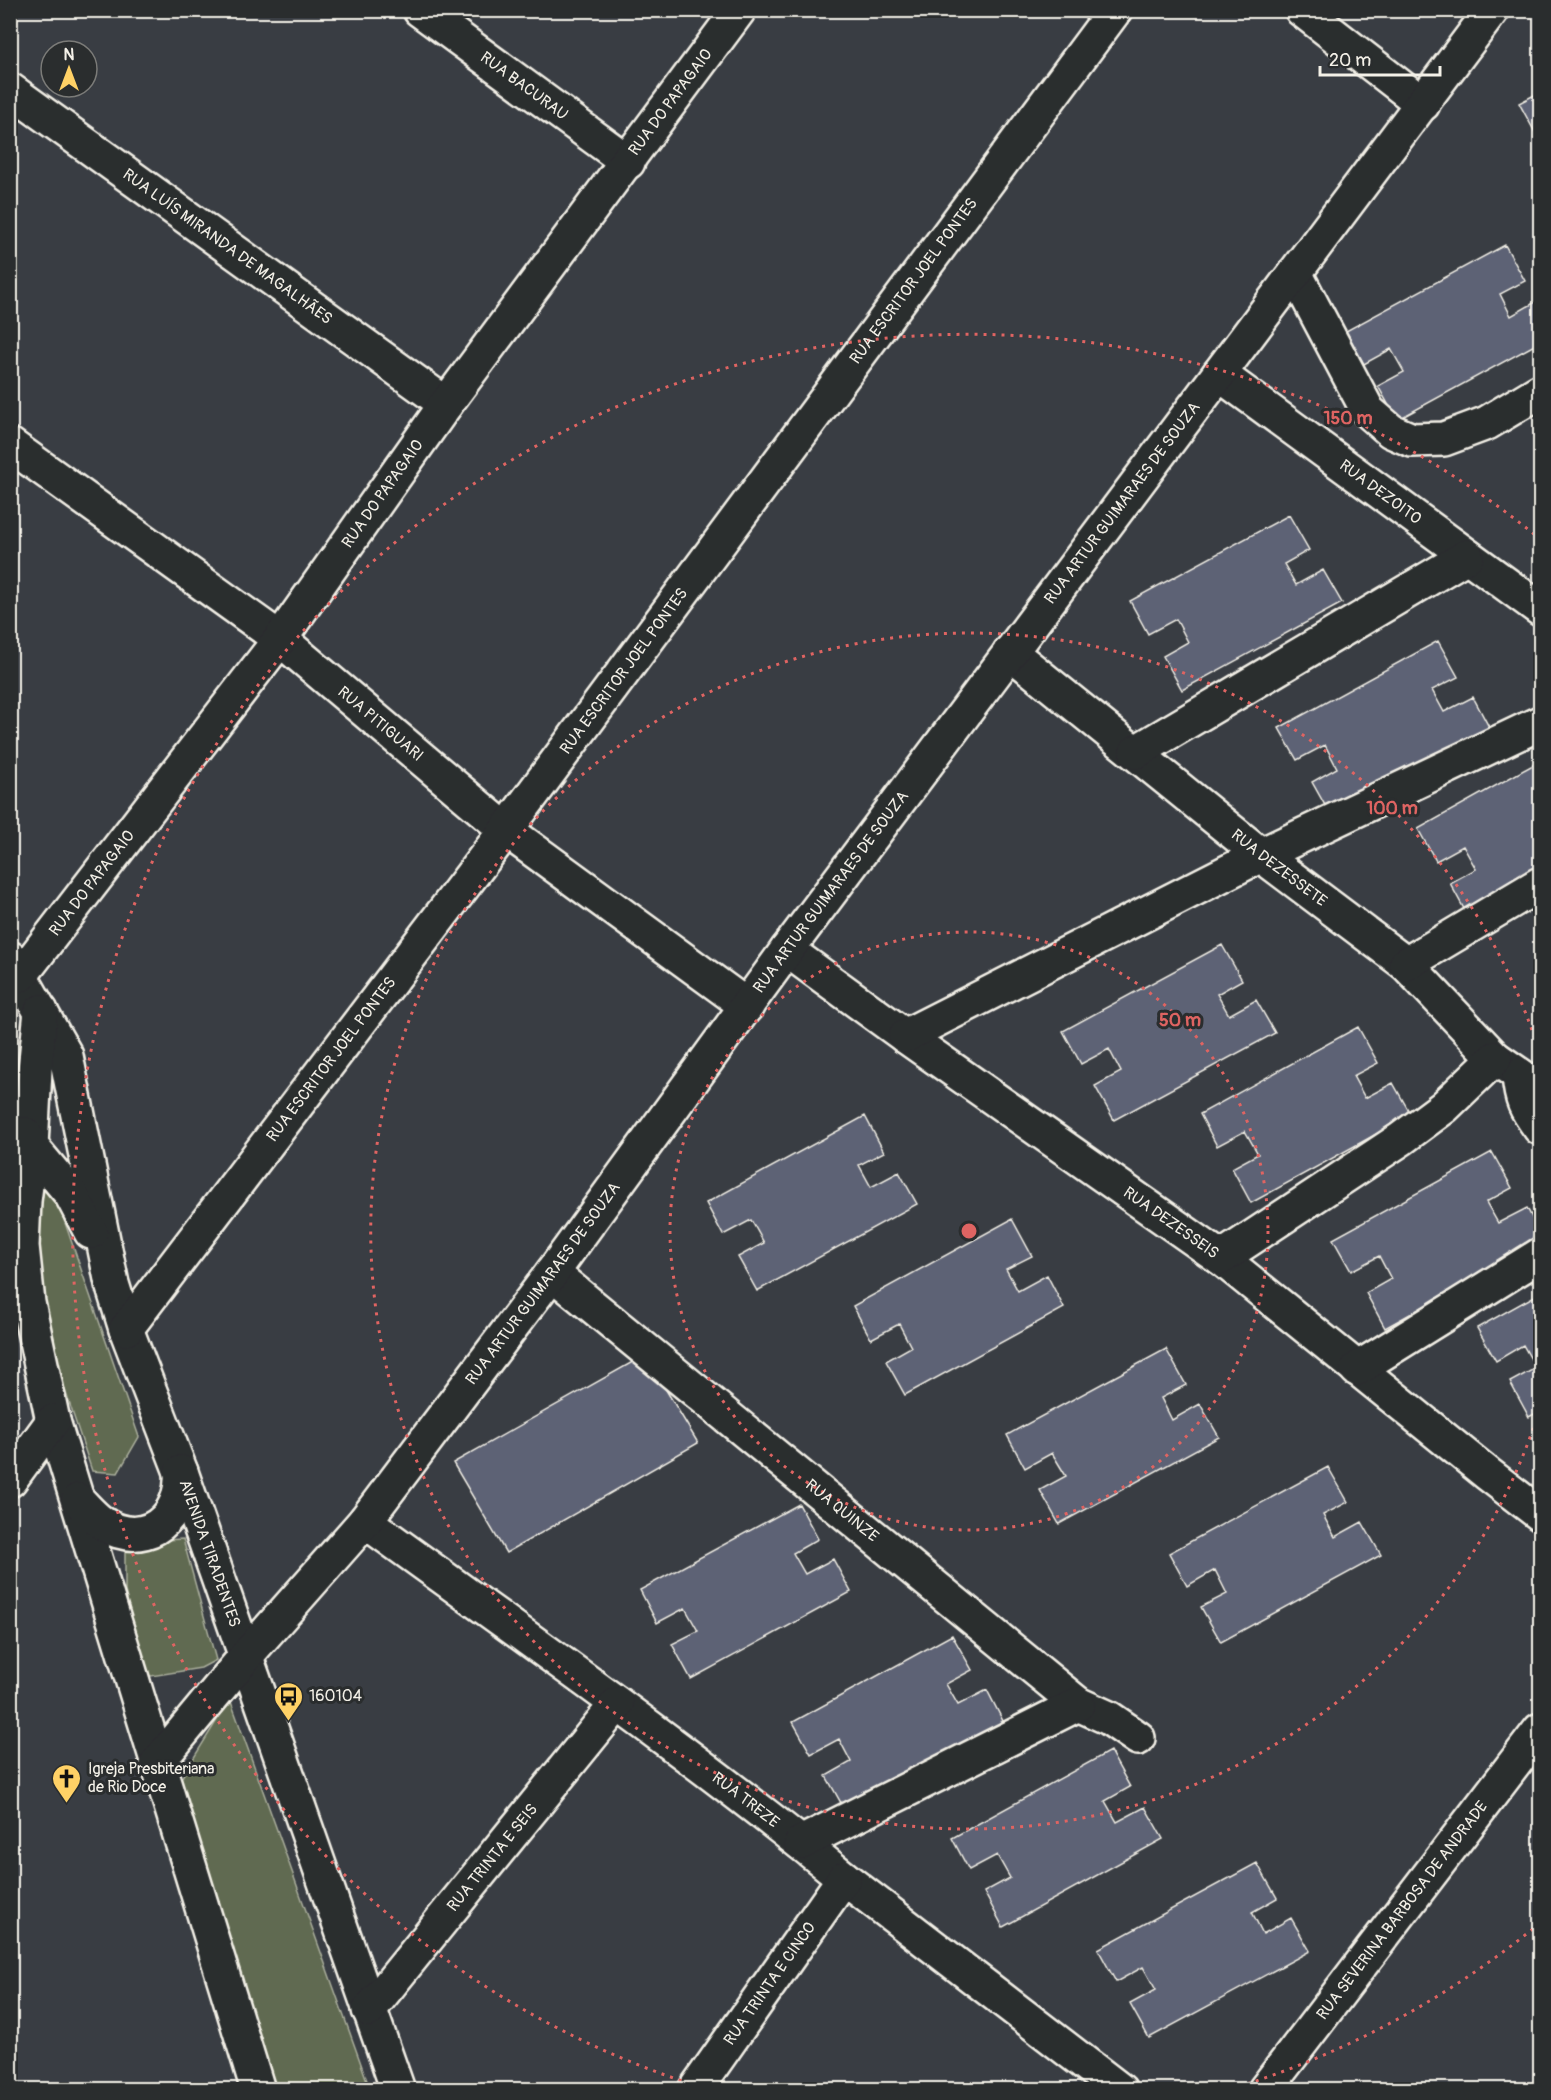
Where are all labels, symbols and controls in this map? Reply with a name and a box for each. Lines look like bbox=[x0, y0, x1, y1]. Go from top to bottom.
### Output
north arrow bbox=[39, 39, 99, 99]
scale bar bbox=[1320, 39, 1440, 77]
text: N bbox=[64, 45, 75, 65]
street label: RUA DO PAPAGAIO bbox=[624, 45, 717, 160]
street label: RUA BACURAU bbox=[476, 47, 572, 125]
text: 20 m bbox=[1329, 49, 1371, 72]
street label: RUA LUÍS MIRANDA DE MAGALHÃES bbox=[119, 164, 336, 329]
street label: RUA ESCRITOR JOEL PONTES bbox=[845, 194, 982, 368]
street label: RUA ARTUR GUIMARAES DE SOUZA bbox=[1040, 398, 1204, 608]
text: 150 m bbox=[1324, 407, 1373, 430]
street label: RUA DO PAPAGAIO bbox=[337, 436, 428, 552]
street label: RUA DEZOITO bbox=[1335, 455, 1425, 529]
street label: RUA ESCRITOR JOEL PONTES bbox=[556, 584, 692, 758]
street label: RUA PITIGUARI bbox=[334, 682, 427, 766]
street label: RUA ARTUR GUIMARAES DE SOUZA bbox=[749, 787, 913, 997]
text: 100 m bbox=[1366, 797, 1418, 820]
street label: RUA DEZESSETE bbox=[1227, 825, 1331, 911]
street label: RUA DO PAPAGAIO bbox=[45, 826, 139, 940]
street label: RUA ESCRITOR JOEL PONTES bbox=[262, 973, 401, 1146]
text: 50 m bbox=[1159, 1009, 1201, 1032]
street label: RUA ARTUR GUIMARAES DE SOUZA bbox=[461, 1178, 625, 1389]
street label: RUA DEZESSEIS bbox=[1119, 1182, 1223, 1263]
centre of rings bbox=[959, 1221, 979, 1241]
street label: RUA QUINZE bbox=[801, 1475, 883, 1547]
street label: AVENIDA TIRADENTES bbox=[174, 1477, 245, 1630]
bus stop icon: 160104 bbox=[272, 1680, 304, 1722]
place label: 160104 bbox=[309, 1686, 362, 1706]
place label: Igreja Presbiteriana de Rio Doce bbox=[88, 1759, 214, 1797]
church icon: Igreja Presbiteriana de Rio Doce bbox=[51, 1762, 83, 1804]
street label: RUA TREZE bbox=[708, 1768, 783, 1832]
street label: RUA SEVERINA BARBOSA DE ANDRADE bbox=[1312, 1797, 1492, 2024]
street label: RUA TRINTA E SEIS bbox=[443, 1800, 542, 1916]
street label: RUA TRINTA E CINCO bbox=[720, 1918, 820, 2049]

